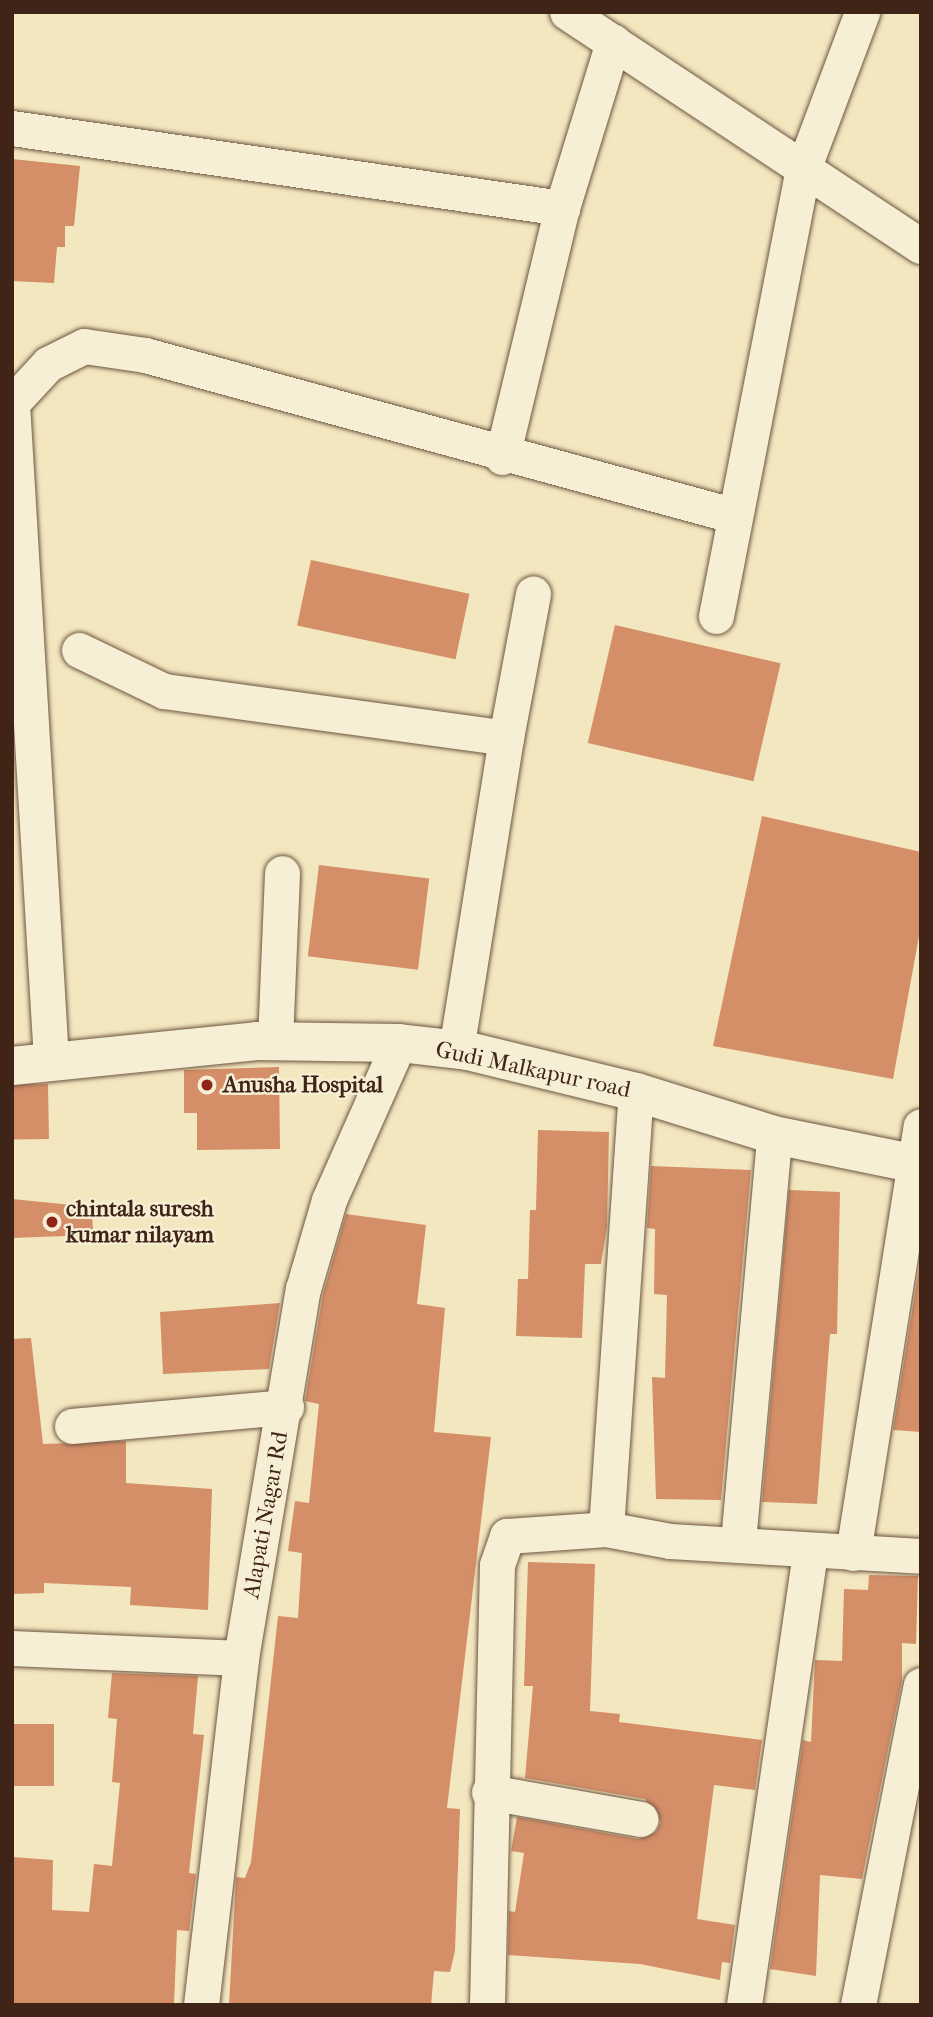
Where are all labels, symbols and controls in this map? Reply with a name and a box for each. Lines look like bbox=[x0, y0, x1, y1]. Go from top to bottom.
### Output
street label: Gudi Malkapur road bbox=[433, 1036, 633, 1104]
place label: Anusha Hospital bbox=[223, 1071, 383, 1099]
marker: Anusha Hospital bbox=[197, 1075, 217, 1095]
place label: chintala suresh kumar nilayam bbox=[66, 1195, 214, 1249]
marker: chintala suresh kumar nilayam bbox=[44, 1214, 60, 1230]
street label: Alapati Nagar Rd bbox=[238, 1429, 294, 1601]

